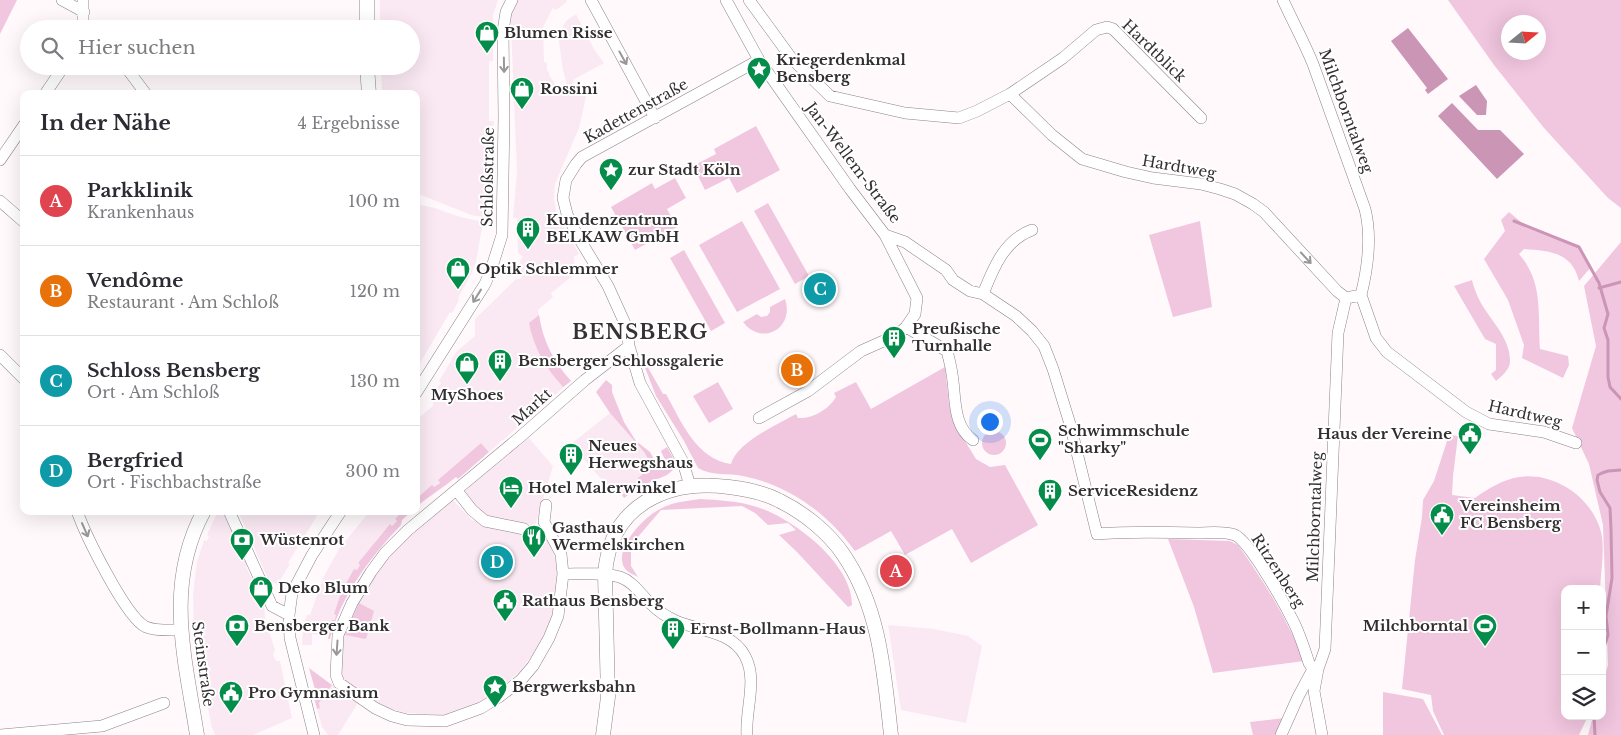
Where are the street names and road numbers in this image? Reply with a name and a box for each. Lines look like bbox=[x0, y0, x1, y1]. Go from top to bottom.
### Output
street label: Hardtblick bbox=[1118, 15, 1191, 87]
street label: Milchborntalweg bbox=[1315, 46, 1378, 176]
street label: Kadettenstraße bbox=[581, 74, 691, 147]
street label: Jan-Wellem-Straße bbox=[801, 97, 905, 227]
street label: Schloßstraße bbox=[477, 127, 498, 227]
street label: Hardtweg bbox=[1140, 151, 1219, 183]
street label: Markt bbox=[508, 384, 556, 429]
street label: Hardtweg bbox=[1486, 396, 1565, 431]
street label: Milchborntalweg bbox=[1303, 450, 1326, 583]
street label: Ritzenberg bbox=[1247, 530, 1310, 612]
street label: Steinstraße bbox=[188, 620, 219, 708]

